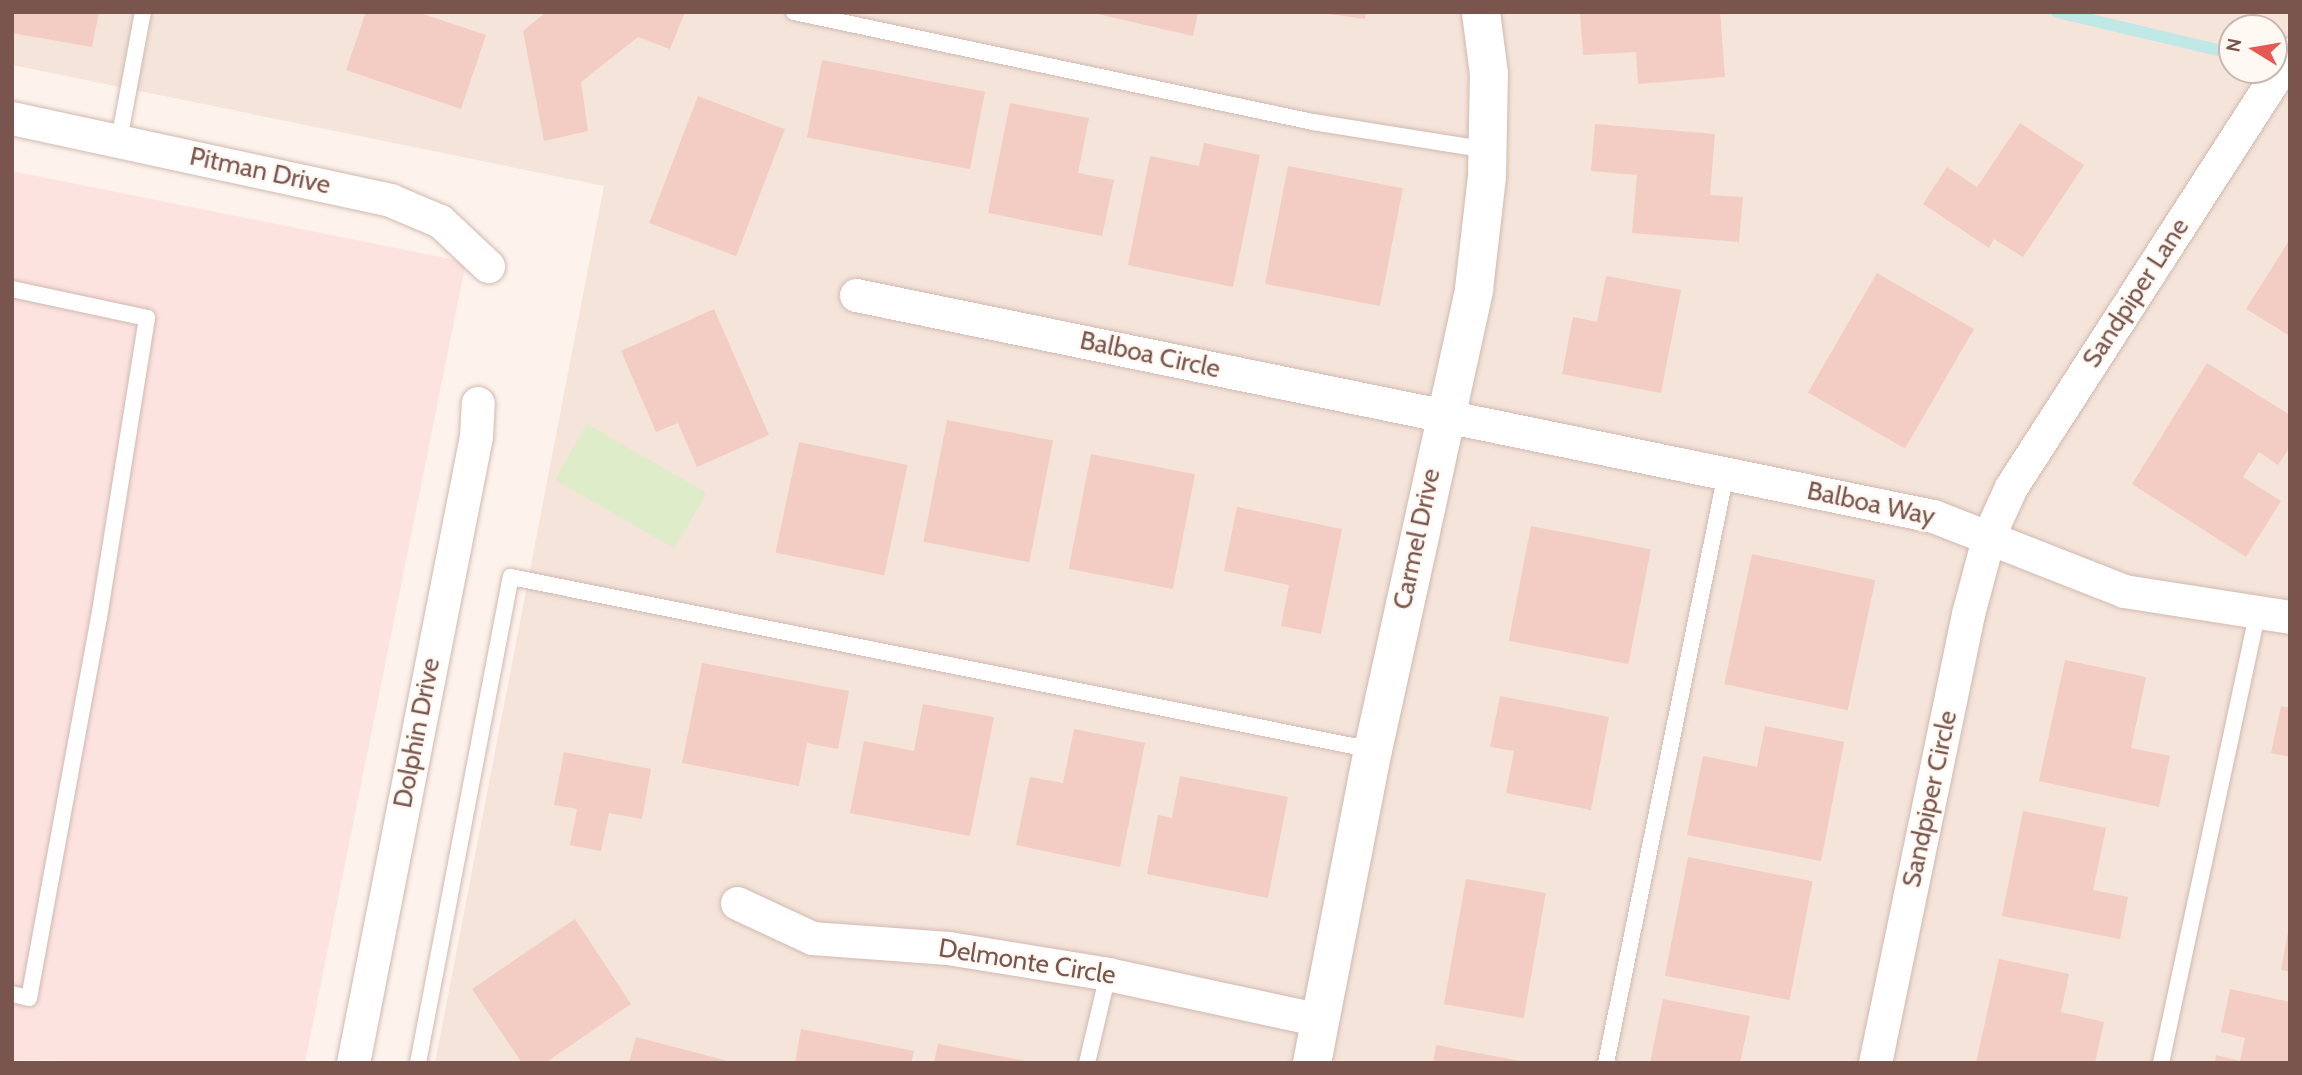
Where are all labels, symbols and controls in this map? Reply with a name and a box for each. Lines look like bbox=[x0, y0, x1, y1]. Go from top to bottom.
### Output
north arrow bbox=[2218, 14, 2288, 84]
text: N bbox=[2221, 36, 2246, 54]
street label: Pitman Drive bbox=[187, 141, 333, 201]
street label: Sandpiper Lane bbox=[2076, 212, 2196, 374]
street label: Balboa Circle bbox=[1077, 325, 1223, 385]
street label: Carmel Drive bbox=[1387, 466, 1447, 612]
street label: Balboa Way bbox=[1804, 475, 1938, 533]
street label: Dolphin Drive bbox=[387, 655, 447, 811]
street label: Sandpiper Circle bbox=[1896, 708, 1964, 890]
street label: Delmonte Circle bbox=[936, 933, 1118, 991]

